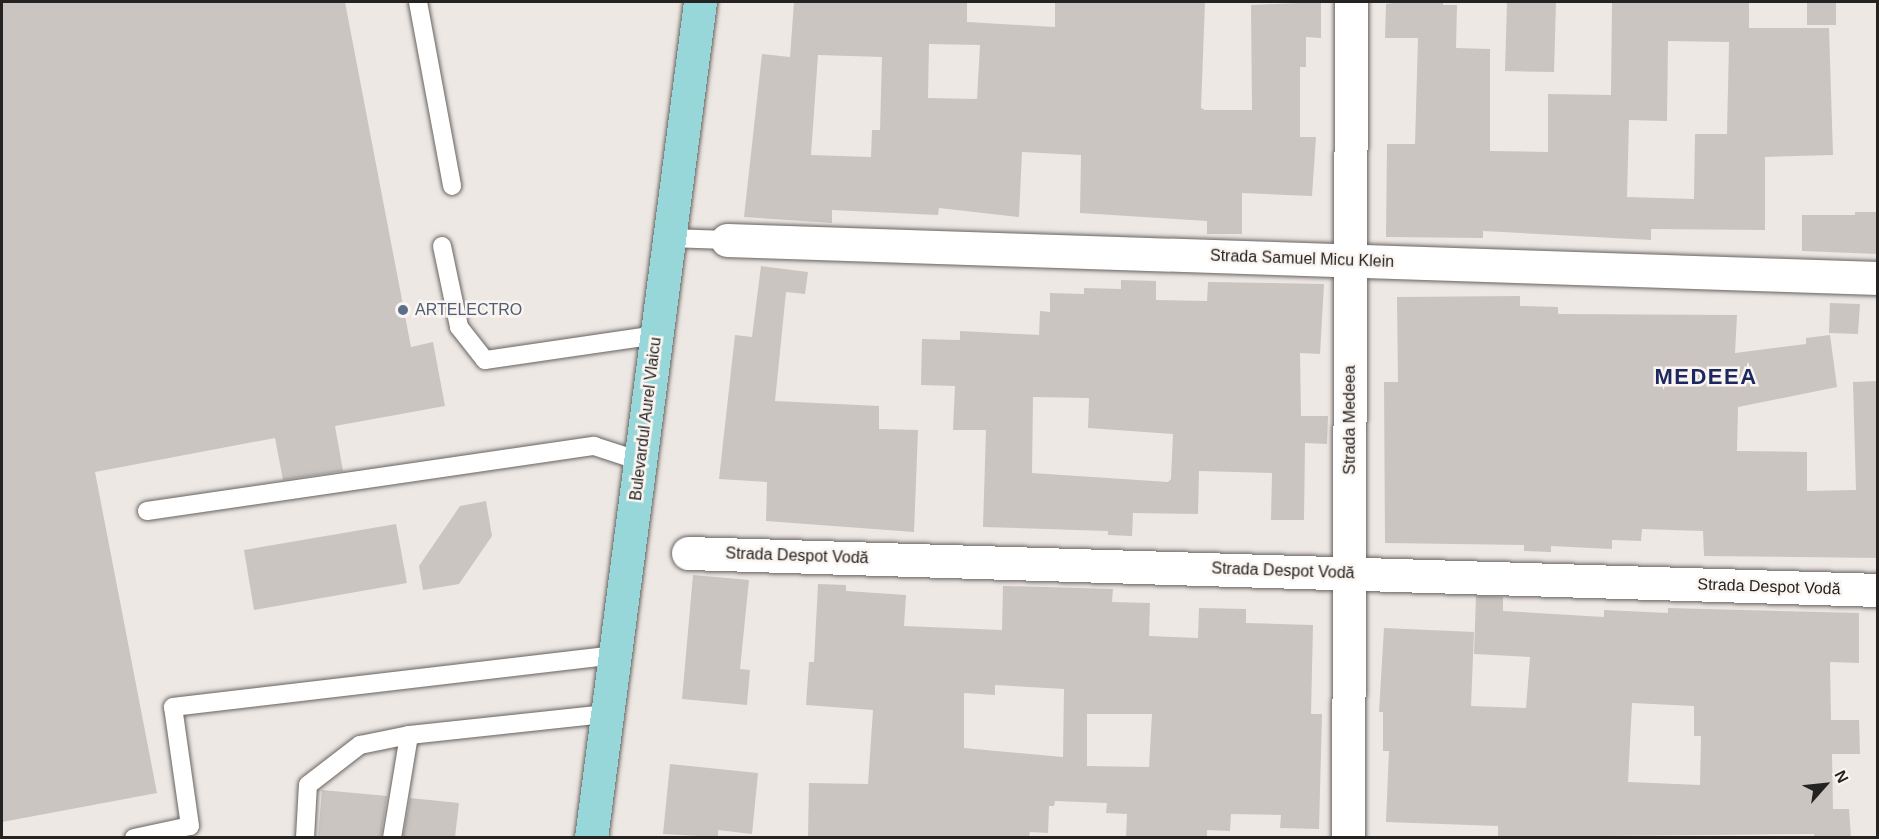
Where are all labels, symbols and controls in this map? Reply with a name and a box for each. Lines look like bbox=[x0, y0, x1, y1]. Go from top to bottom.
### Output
street label: Strada Samuel Micu Klein bbox=[1210, 246, 1394, 272]
place label: ARTELECTRO bbox=[415, 300, 522, 320]
marker: ARTELECTRO bbox=[396, 303, 410, 317]
street label: Bulevardul Aurel Vlaicu bbox=[626, 336, 666, 502]
district label: MEDEEA bbox=[1654, 364, 1758, 390]
street label: Strada Medeea bbox=[1340, 365, 1360, 475]
street label: Strada Despot Vodă bbox=[725, 544, 869, 568]
street label: Strada Despot Vodă bbox=[1211, 559, 1355, 583]
street label: Strada Despot Vodă bbox=[1697, 575, 1841, 599]
north arrow bbox=[1795, 755, 1855, 815]
text: N bbox=[1831, 768, 1852, 786]

